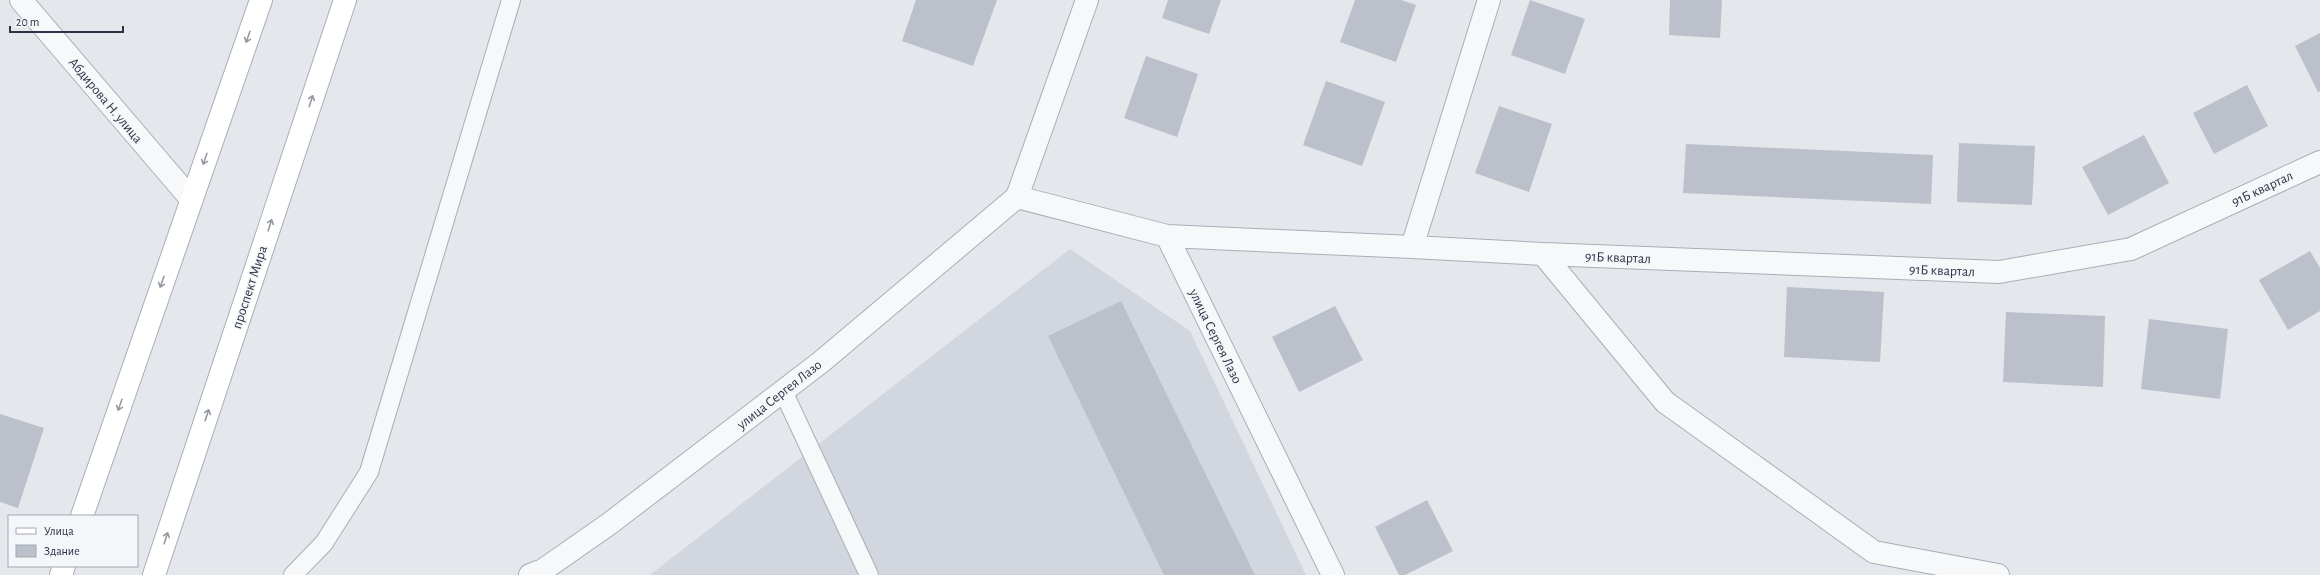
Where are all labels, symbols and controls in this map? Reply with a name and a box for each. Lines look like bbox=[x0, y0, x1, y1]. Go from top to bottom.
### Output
scale bar bbox=[10, 8, 123, 34]
text: 20 m bbox=[16, 16, 39, 28]
one-way arrow bbox=[244, 30, 251, 43]
street label: Абдирова Н. улица bbox=[66, 55, 145, 146]
one-way arrow bbox=[308, 95, 315, 108]
one-way arrow bbox=[200, 153, 208, 165]
street label: 91Б квартал bbox=[2230, 169, 2295, 209]
one-way arrow bbox=[267, 218, 274, 231]
street label: проспект Мира bbox=[230, 243, 270, 331]
street label: 91Б квартал bbox=[1585, 250, 1651, 266]
street label: 91Б квартал bbox=[1909, 263, 1975, 279]
one-way arrow bbox=[158, 276, 165, 289]
street label: улица Сергея Лазо bbox=[1186, 286, 1244, 386]
street label: улица Сергея Лазо bbox=[734, 357, 825, 433]
one-way arrow bbox=[116, 399, 123, 412]
one-way arrow bbox=[204, 408, 211, 421]
legend bbox=[8, 515, 138, 567]
text: Улица bbox=[44, 525, 74, 537]
one-way arrow bbox=[163, 532, 170, 545]
text: Здание bbox=[44, 545, 80, 557]

